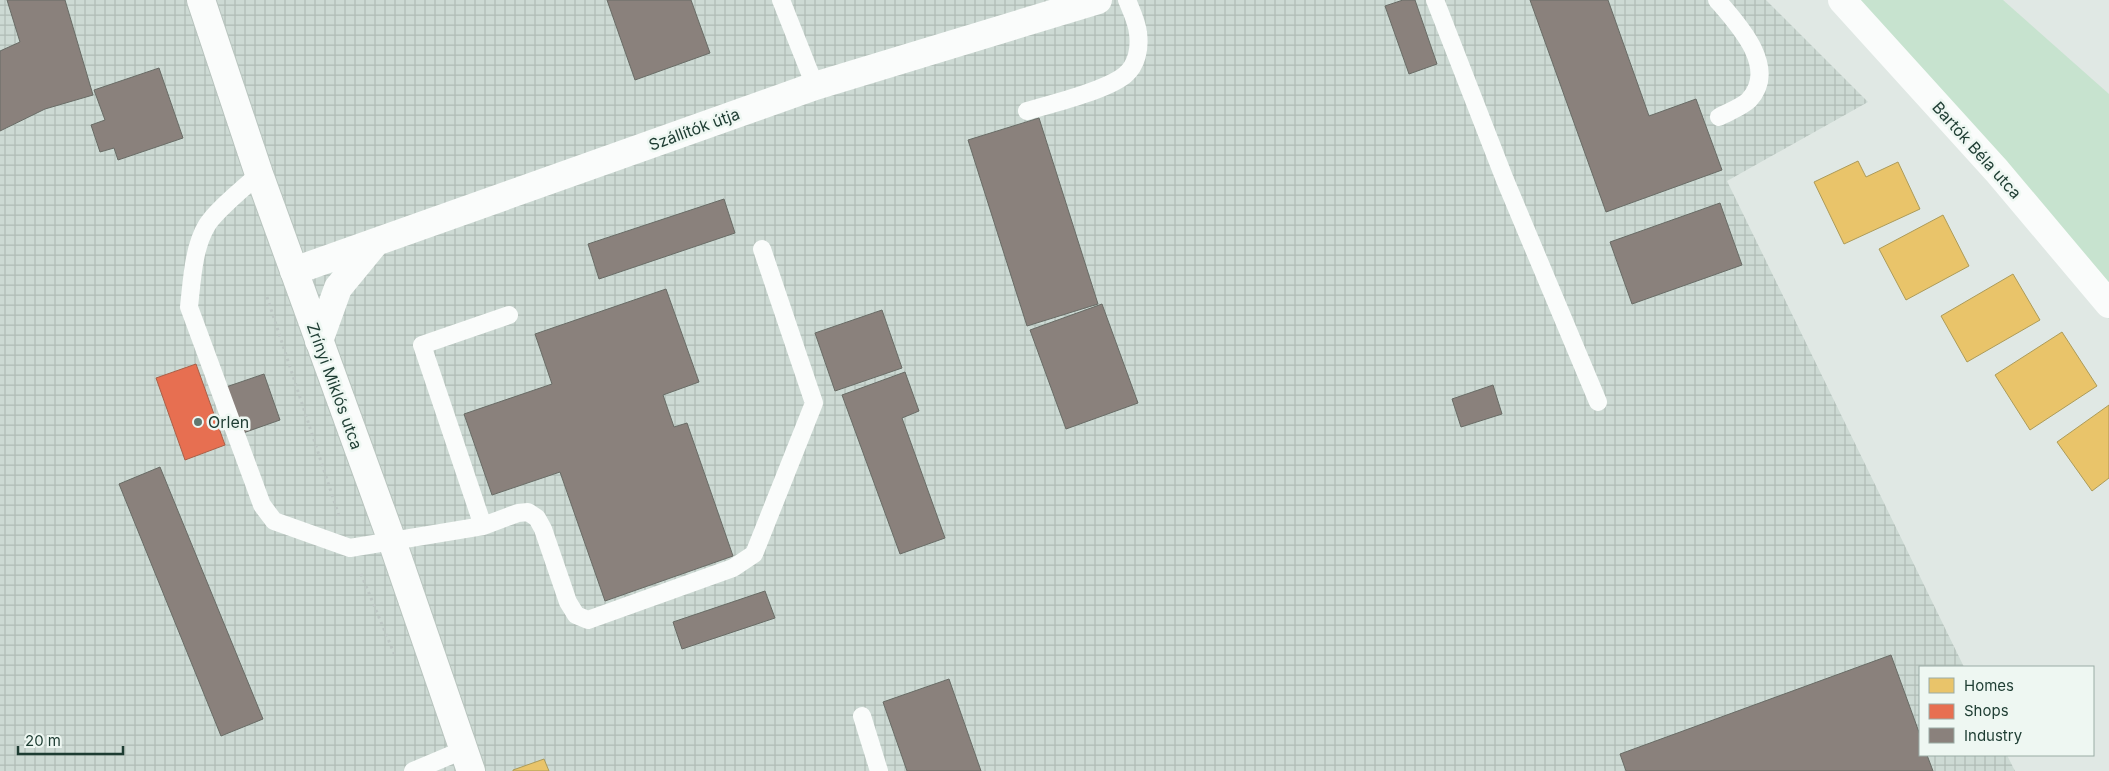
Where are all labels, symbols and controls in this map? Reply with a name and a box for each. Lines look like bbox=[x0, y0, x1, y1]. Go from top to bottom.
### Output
street label: Bartók Béla utca bbox=[1928, 97, 2026, 203]
street label: Szállítók útja bbox=[646, 103, 742, 155]
street label: Zrínyi Miklós utca bbox=[303, 320, 367, 452]
place label: Orlen bbox=[208, 412, 249, 432]
marker: Orlen bbox=[192, 416, 204, 428]
legend bbox=[1919, 666, 2094, 756]
text: Homes bbox=[1964, 676, 2014, 695]
text: Shops bbox=[1964, 701, 2009, 720]
scale bar bbox=[18, 724, 122, 756]
text: Industry bbox=[1964, 726, 2023, 745]
text: 20 m bbox=[25, 731, 61, 750]

